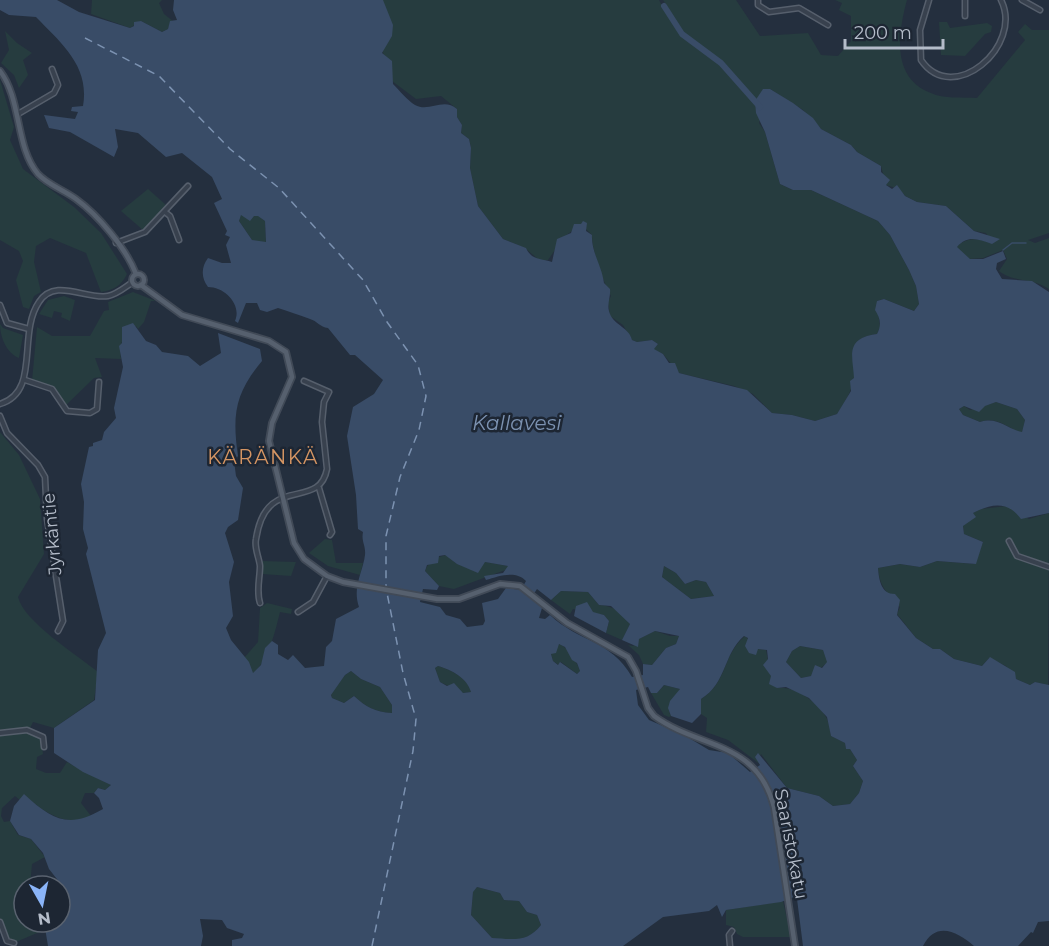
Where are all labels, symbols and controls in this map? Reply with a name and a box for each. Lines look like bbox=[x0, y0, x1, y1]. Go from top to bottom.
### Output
scale bar bbox=[845, 12, 942, 50]
text: 200 m bbox=[854, 22, 912, 44]
water label: Kallavesi bbox=[472, 411, 562, 435]
district label: KÄRÄNKÄ bbox=[207, 445, 319, 469]
street label: Jyrkäntie bbox=[37, 492, 67, 577]
street label: Saaristokatu bbox=[770, 787, 812, 901]
north arrow bbox=[12, 874, 72, 934]
text: N bbox=[36, 908, 52, 929]

